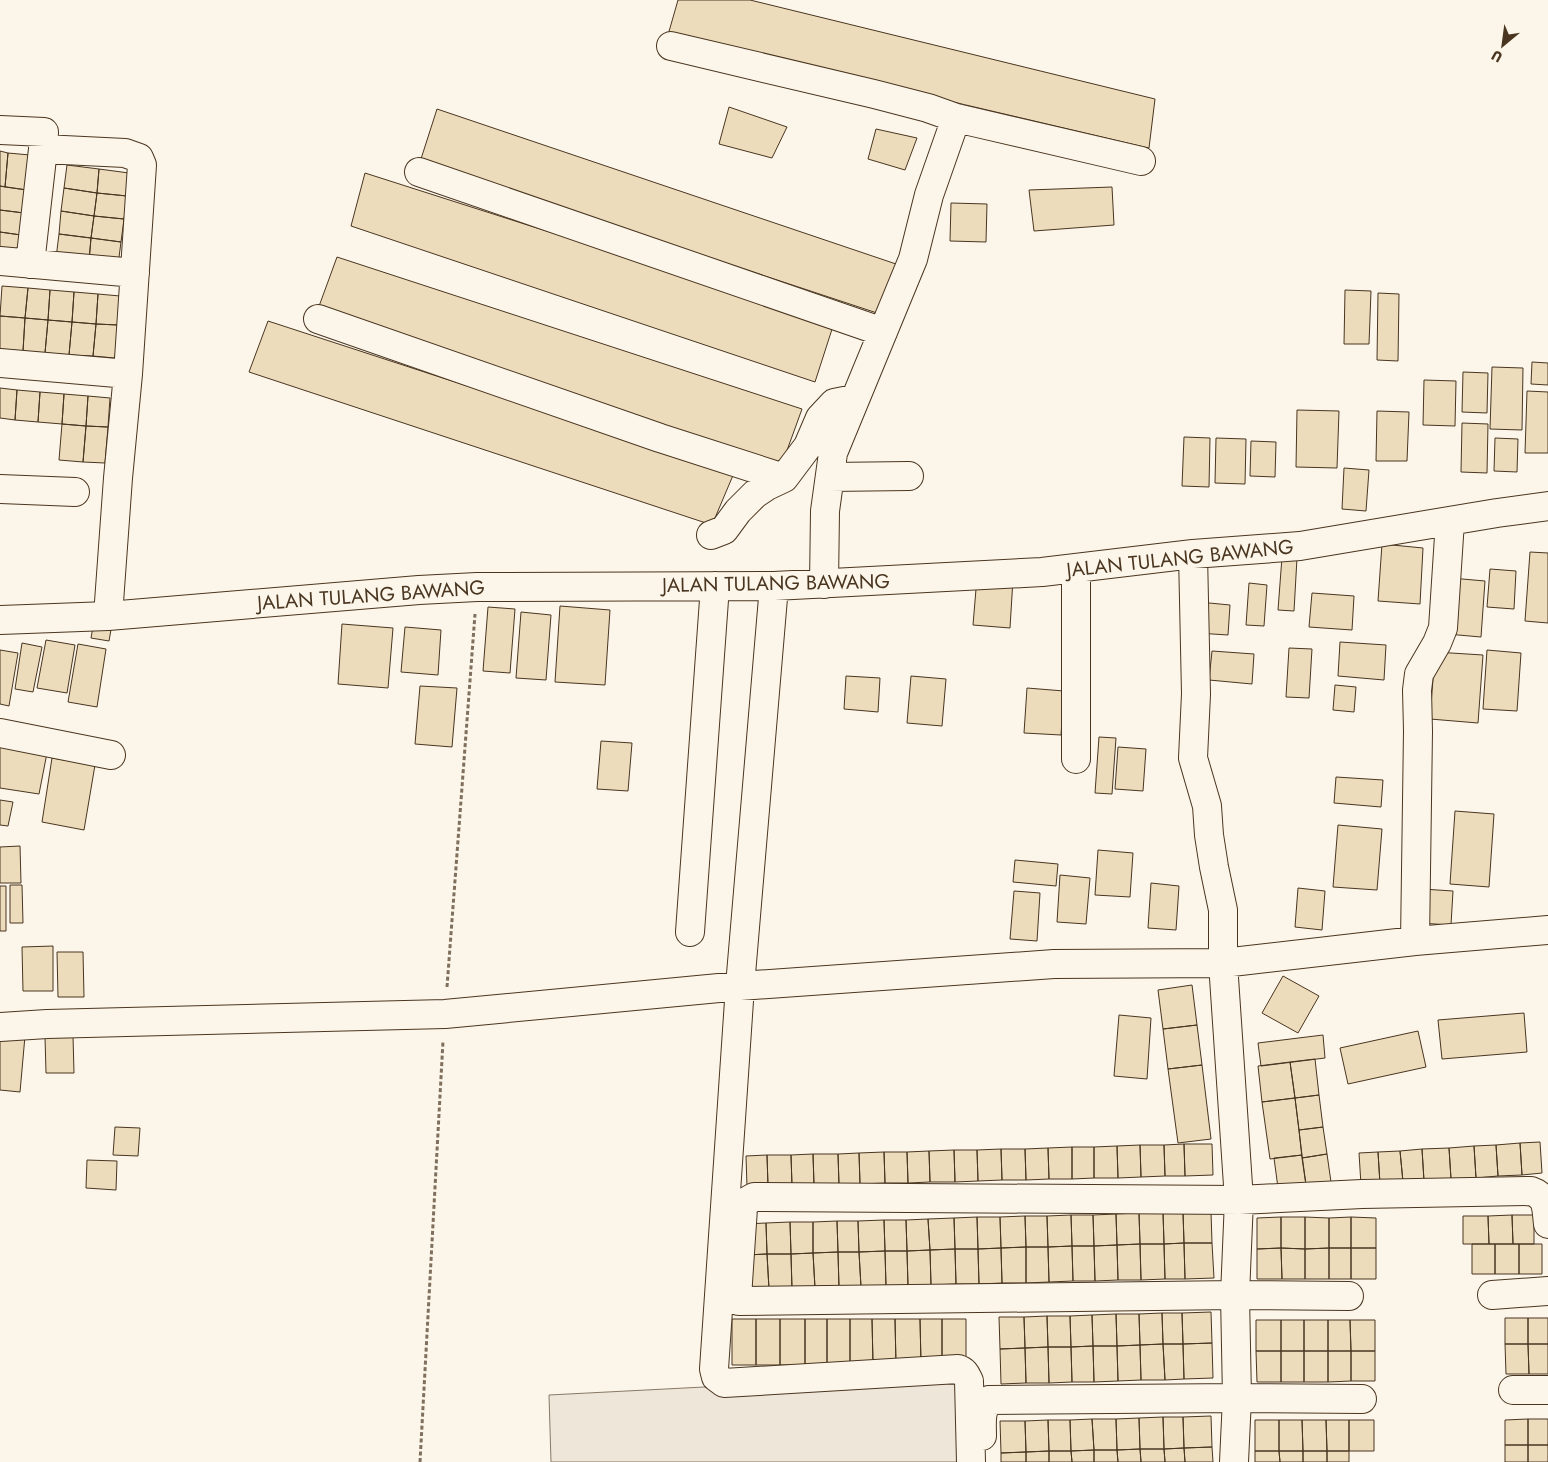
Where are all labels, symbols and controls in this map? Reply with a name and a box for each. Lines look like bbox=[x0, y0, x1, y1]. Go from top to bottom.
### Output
north arrow bbox=[1478, 20, 1528, 70]
text: U bbox=[1488, 45, 1506, 67]
street label: JALAN TULANG BAWANG bbox=[1062, 532, 1295, 585]
street label: JALAN TULANG BAWANG bbox=[659, 567, 890, 600]
street label: JALAN TULANG BAWANG bbox=[253, 573, 486, 618]

